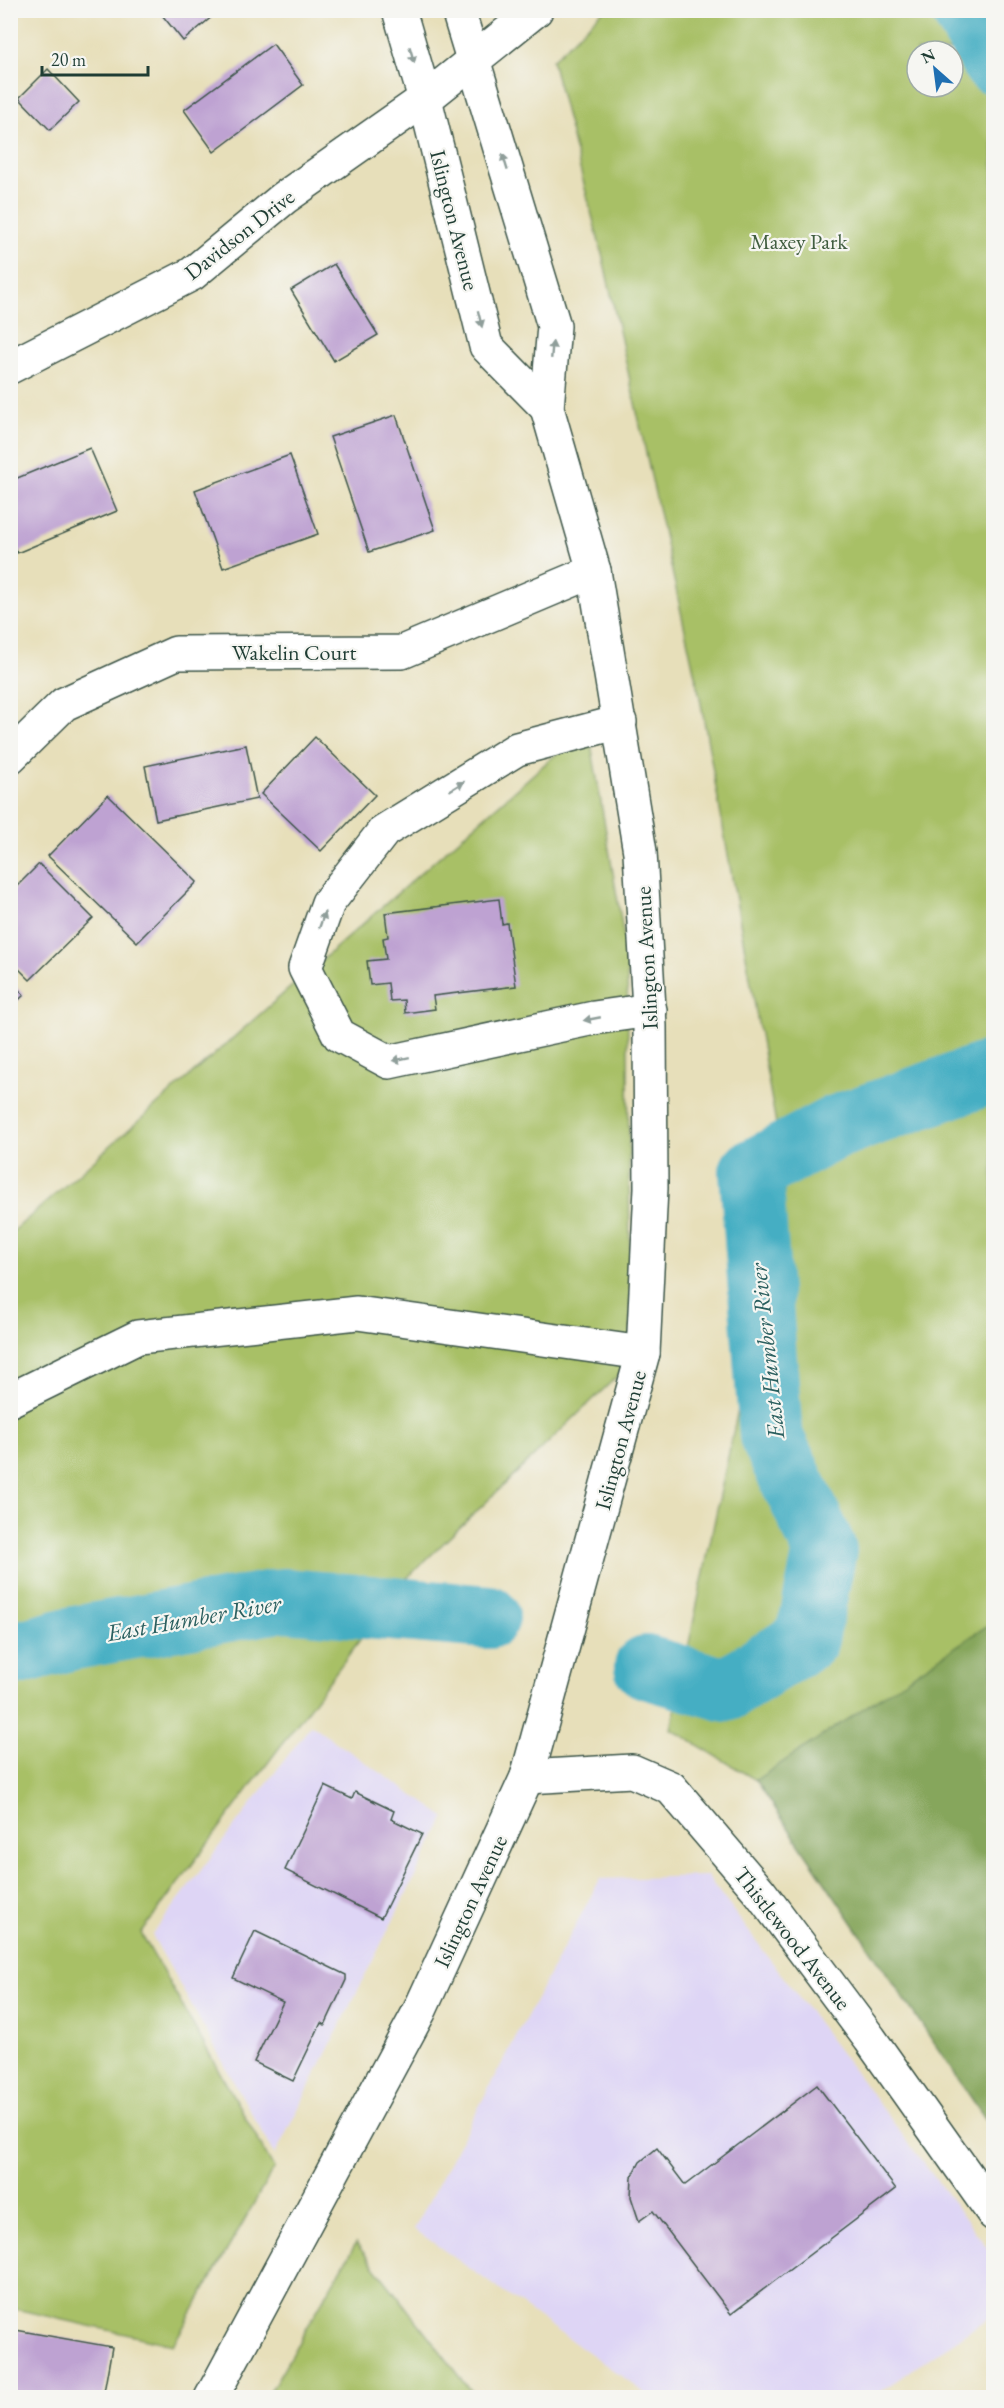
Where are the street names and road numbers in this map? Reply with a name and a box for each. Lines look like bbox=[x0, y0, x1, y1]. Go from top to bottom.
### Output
street label: Islington Avenue bbox=[423, 147, 486, 294]
street label: Davidson Drive bbox=[178, 182, 301, 286]
street label: Wakelin Court bbox=[232, 638, 356, 667]
street label: Islington Avenue bbox=[628, 885, 665, 1030]
street label: Islington Avenue bbox=[588, 1367, 653, 1513]
street label: Islington Avenue bbox=[427, 1830, 514, 1972]
street label: Thistlewood Avenue bbox=[728, 1861, 858, 2016]

